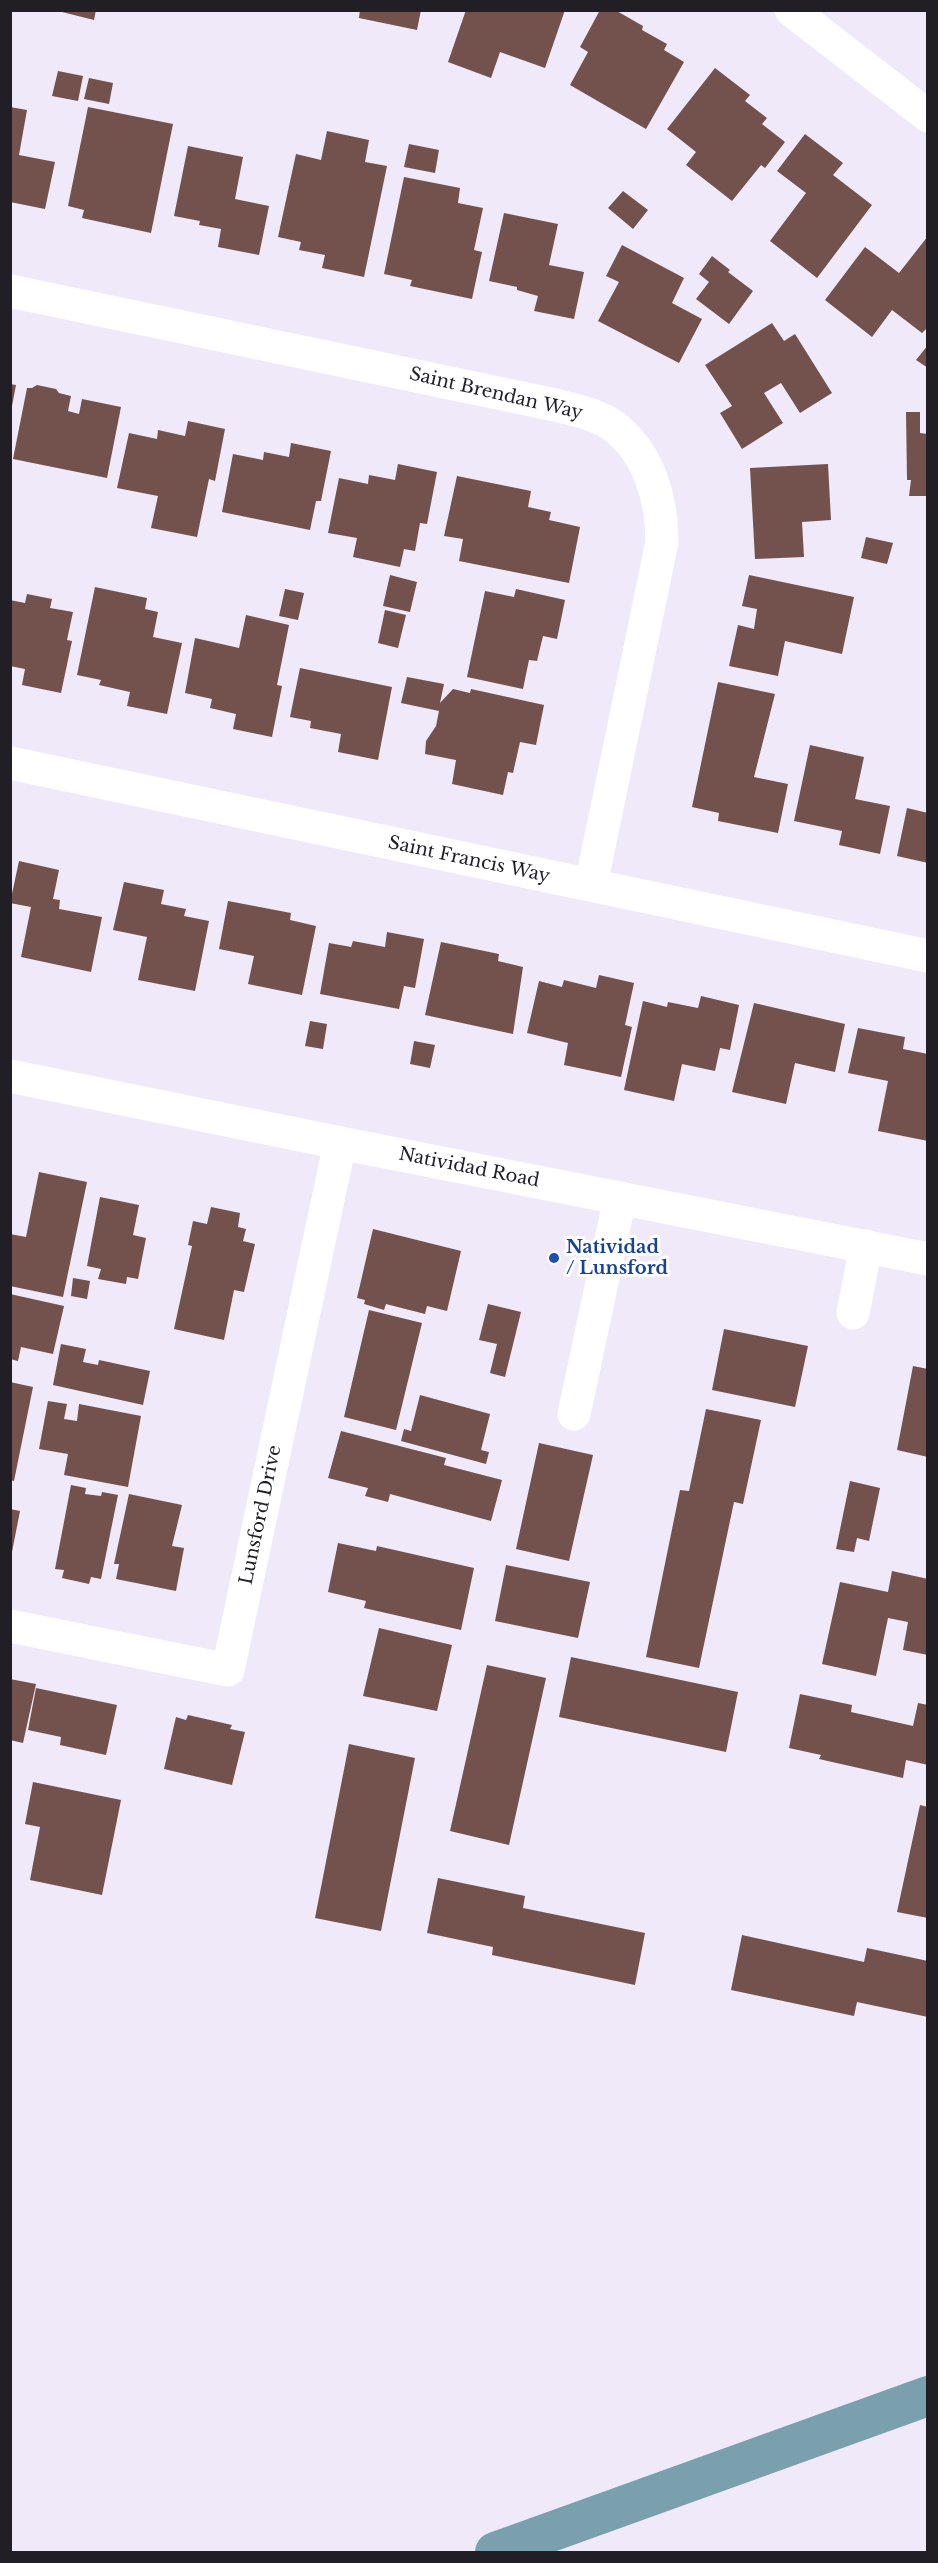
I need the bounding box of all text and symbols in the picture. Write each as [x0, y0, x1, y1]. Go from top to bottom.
street label: Saint Brendan Way [407, 364, 585, 424]
street label: Saint Francis Way [386, 832, 552, 888]
street label: Natividad Road [397, 1144, 541, 1192]
place label: Natividad / Lunsford [566, 1237, 668, 1280]
marker: Natividad / Lunsford [547, 1251, 561, 1265]
street label: Lunsford Drive [236, 1443, 286, 1587]

